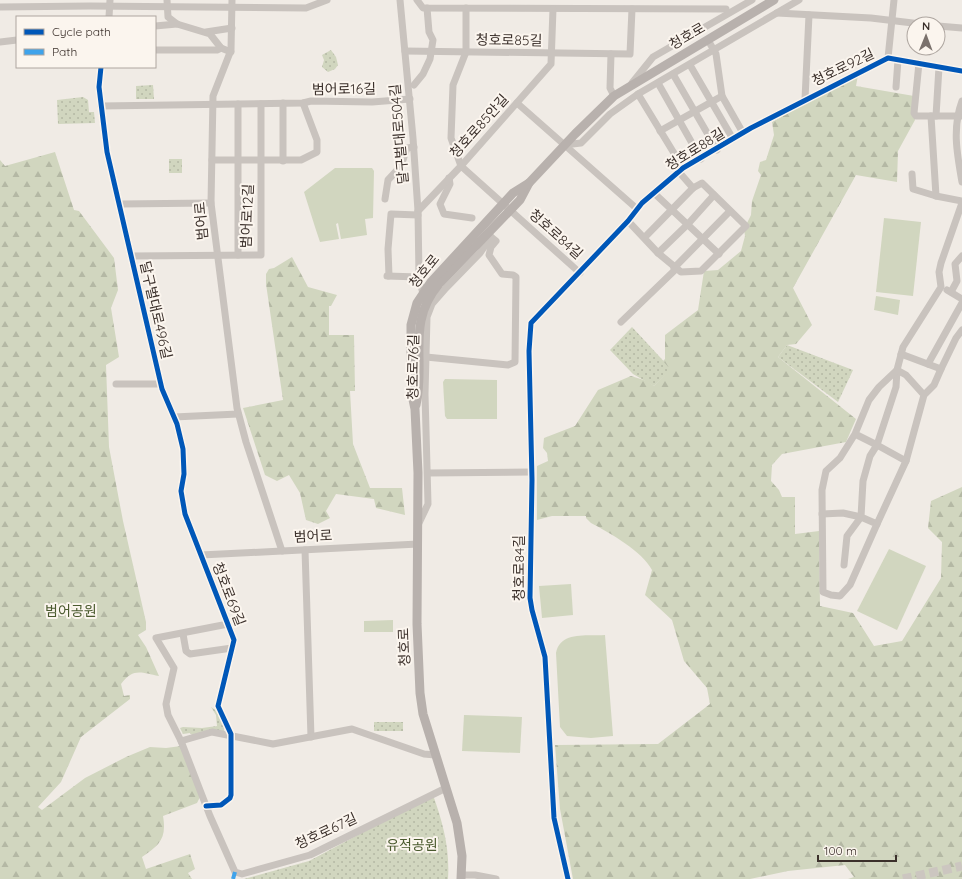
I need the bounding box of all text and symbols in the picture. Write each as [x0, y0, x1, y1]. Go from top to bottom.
legend [16, 16, 156, 68]
north arrow [906, 16, 946, 56]
street label: 청호로 [666, 18, 708, 53]
text: N [922, 19, 930, 33]
text: Cycle path [52, 24, 111, 39]
street label: 청호로85길 [475, 30, 543, 50]
text: Path [52, 44, 77, 59]
street label: 청호로92길 [809, 44, 877, 90]
street label: 범어로16길 [312, 79, 376, 99]
street label: 달구벌대로504길 [386, 83, 412, 185]
street label: 청호로85안길 [446, 90, 512, 162]
street label: 청호로88길 [662, 124, 728, 174]
street label: 범어로12길 [237, 183, 257, 249]
street label: 범어로 [190, 201, 212, 241]
street label: 청호로84길 [525, 205, 587, 263]
street label: 청호로 [405, 250, 443, 292]
street label: 달구벌대로496길 [136, 259, 176, 361]
street label: 청호로76길 [403, 334, 423, 400]
street label: 범어로 [293, 526, 333, 546]
street label: 청호로84길 [510, 535, 528, 601]
street label: 청호로69길 [209, 560, 249, 628]
park label: 범어공원 [45, 602, 97, 620]
street label: 청호로 [394, 627, 414, 667]
street label: 청호로67길 [292, 809, 360, 853]
park label: 유적공원 [386, 836, 438, 854]
scale bar [818, 837, 896, 863]
text: 100 m [824, 843, 857, 858]

